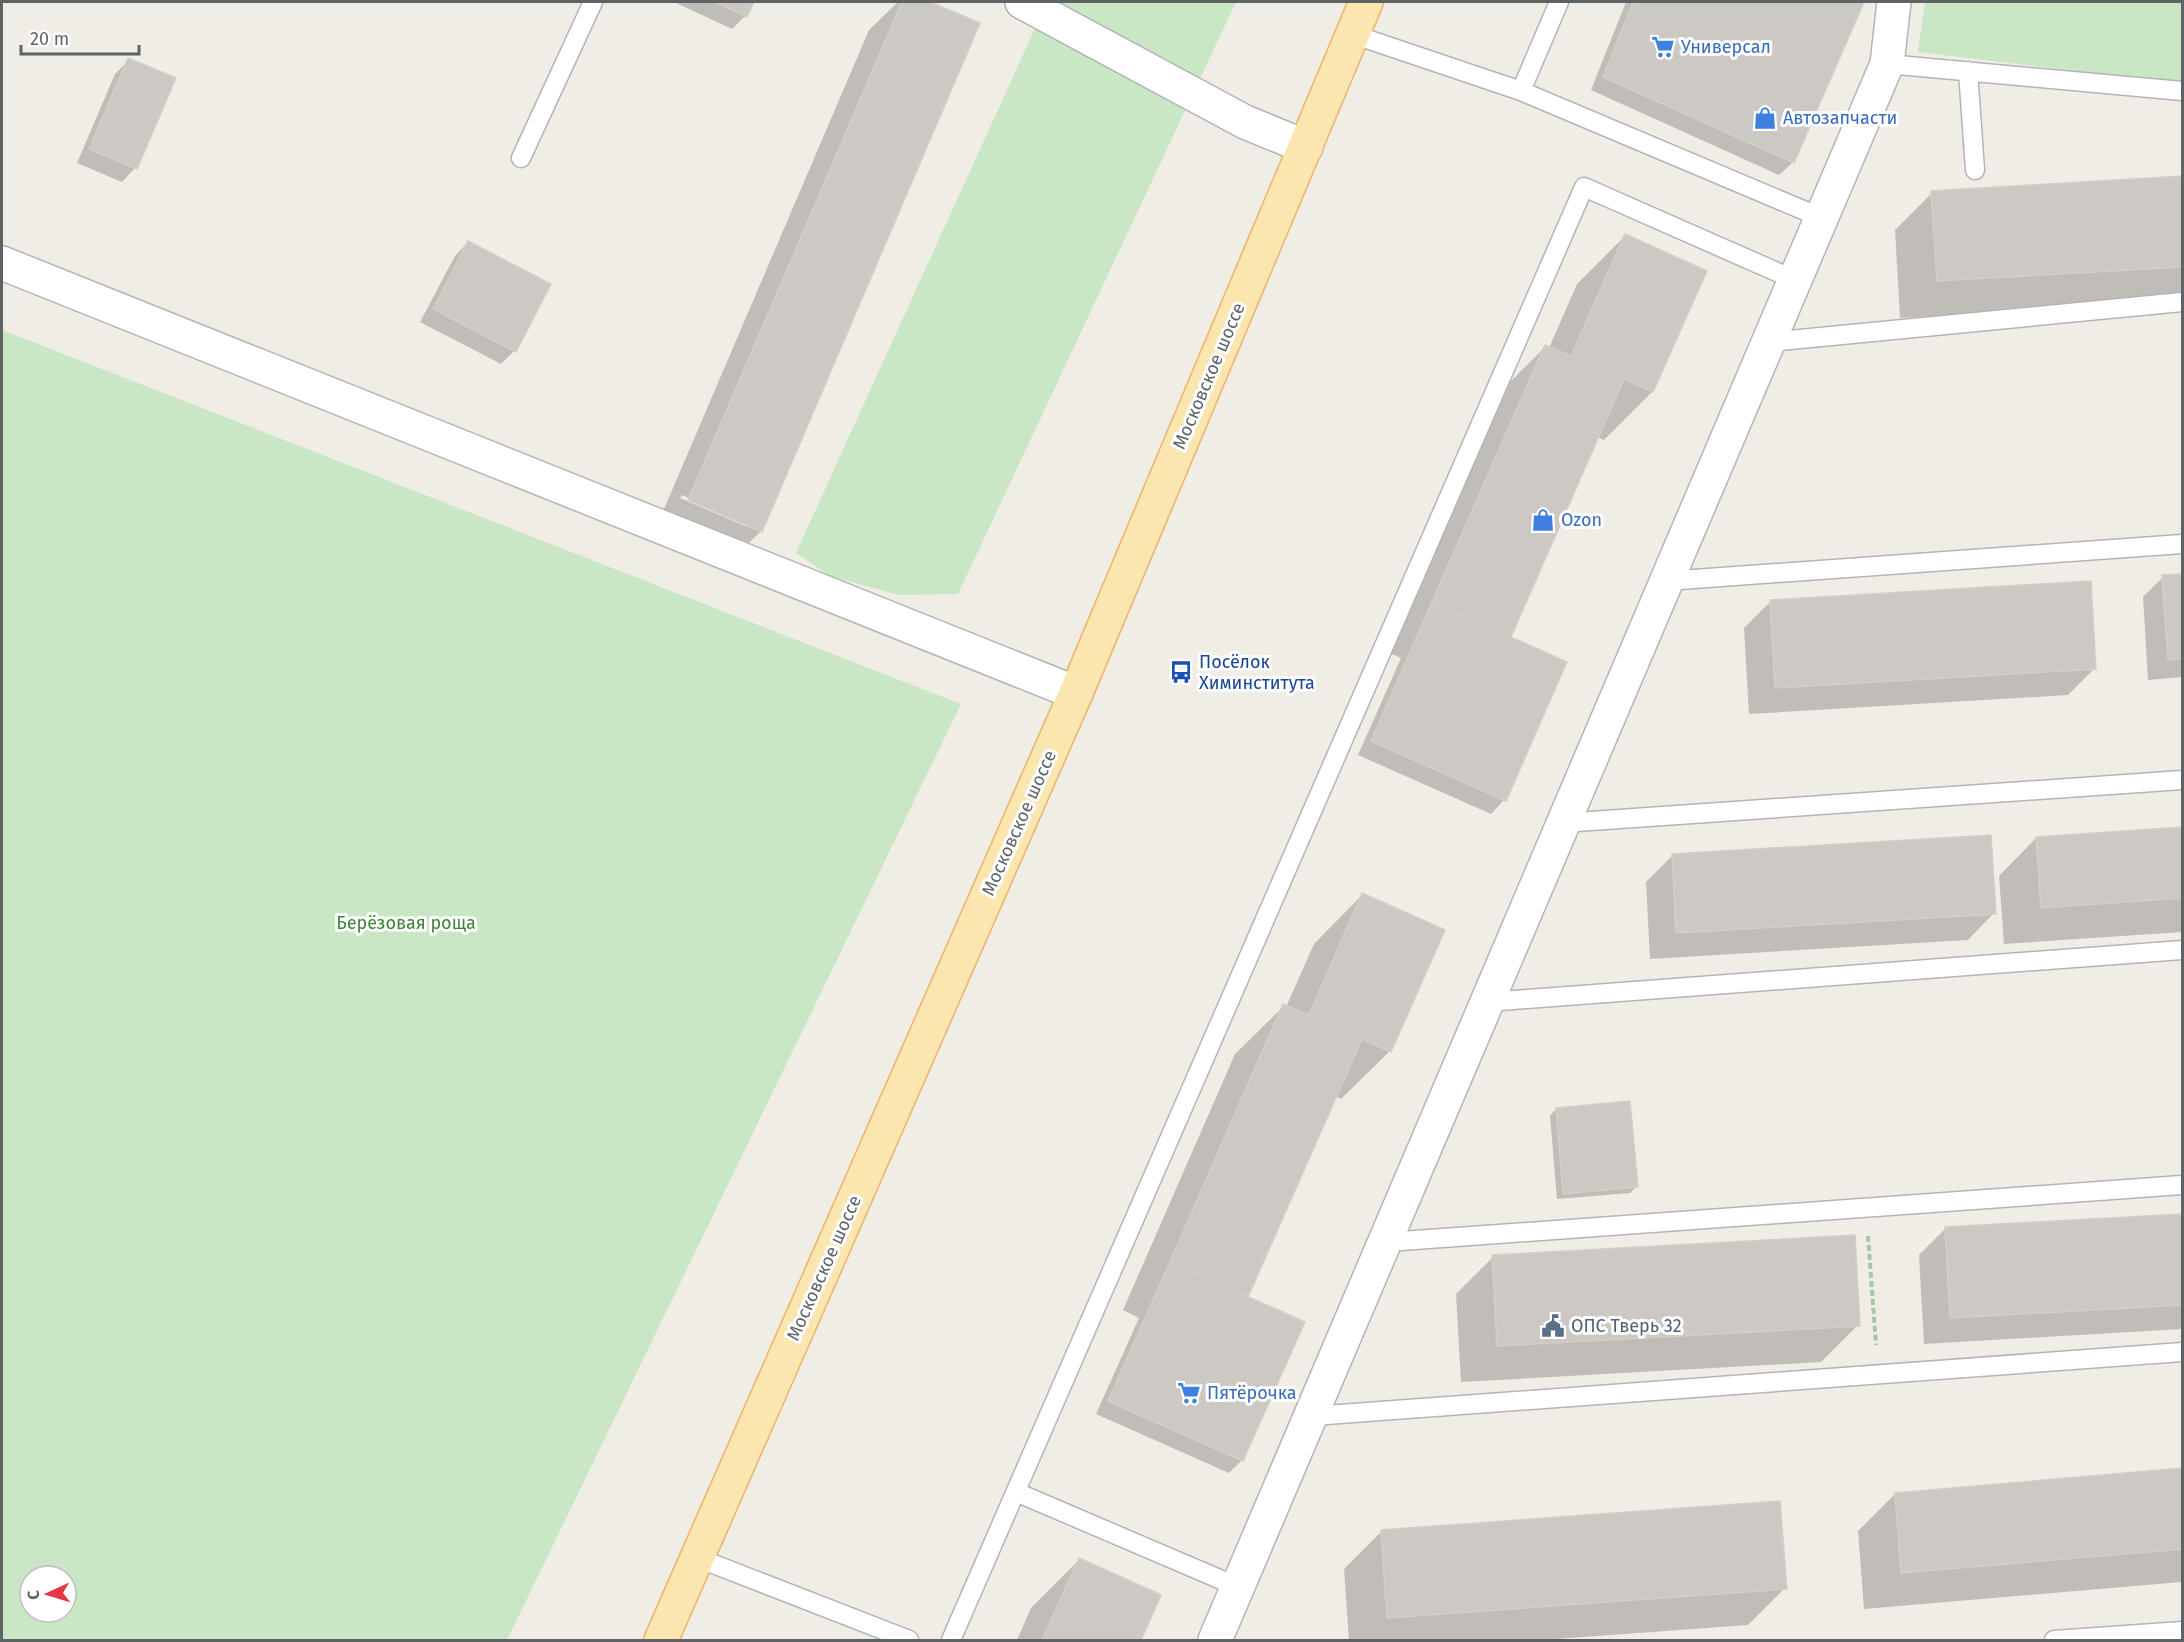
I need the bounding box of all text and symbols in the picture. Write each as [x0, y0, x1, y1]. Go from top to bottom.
scale bar [21, 18, 140, 56]
text: 20 m [30, 28, 69, 50]
supermarket icon: Универсал [1650, 34, 1676, 60]
place label: Универсал [1681, 36, 1771, 58]
shop icon: Автозапчасти [1752, 105, 1778, 131]
place label: Автозапчасти [1783, 107, 1897, 129]
street label: Московское шоссе [1168, 299, 1250, 453]
shop icon: Ozon [1530, 507, 1556, 533]
place label: Ozon [1561, 509, 1602, 531]
place label: Посёлок Химинститута [1199, 651, 1315, 694]
bus stop icon: Посёлок Химинститута [1168, 659, 1194, 685]
street label: Московское шоссе [977, 747, 1061, 899]
park label: Берёзовая роща [336, 912, 476, 934]
street label: Московское шоссе [782, 1192, 866, 1344]
public building icon: ОПС Тверь 32 [1540, 1313, 1566, 1339]
place label: ОПС Тверь 32 [1571, 1315, 1682, 1337]
supermarket icon: Пятёрочка [1176, 1380, 1202, 1406]
place label: Пятёрочка [1207, 1382, 1297, 1404]
north arrow [18, 1564, 78, 1624]
text: С [24, 1589, 43, 1600]

